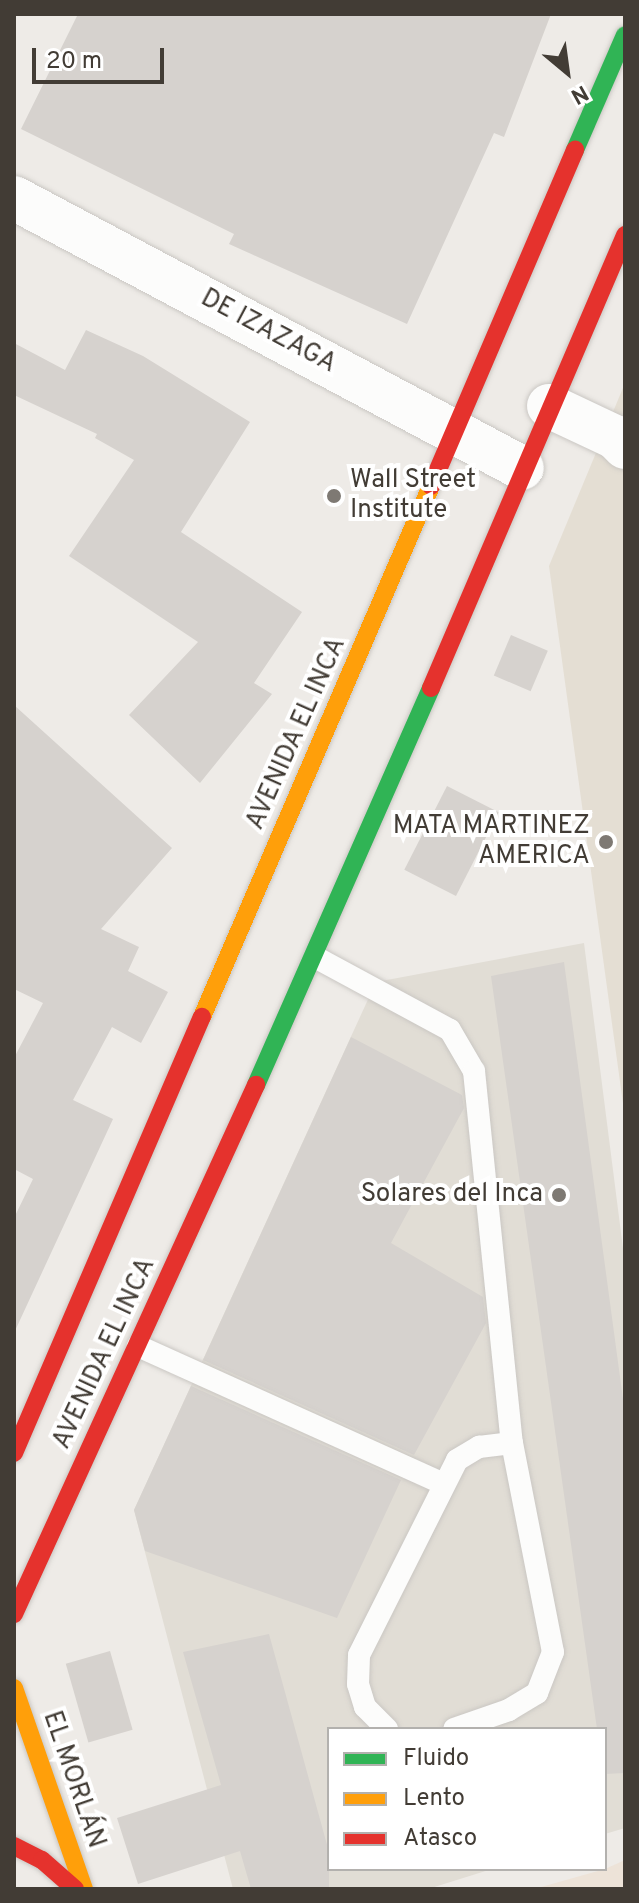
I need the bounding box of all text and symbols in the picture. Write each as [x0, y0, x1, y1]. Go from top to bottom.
scale bar [36, 32, 168, 82]
north arrow [527, 32, 607, 112]
text: 20 m [46, 47, 102, 77]
text: N [565, 78, 592, 109]
street label: DE IZAZAGA [195, 283, 341, 381]
place label: Wall Street Institute [350, 465, 476, 526]
marker: Wall Street Institute [325, 487, 343, 505]
street label: AVENIDA EL INCA [240, 632, 354, 836]
place label: MATA MARTINEZ AMERICA [392, 811, 590, 872]
marker: MATA MARTINEZ AMERICA [597, 833, 615, 851]
place label: Solares del Inca [361, 1179, 543, 1211]
marker: Solares del Inca [550, 1186, 568, 1204]
street label: AVENIDA EL INCA [47, 1253, 163, 1455]
street label: EL MORLÁN [35, 1707, 111, 1853]
legend [327, 1727, 607, 1871]
text: Fluido [403, 1744, 469, 1774]
text: Lento [403, 1784, 465, 1814]
text: Atasco [403, 1824, 477, 1854]

